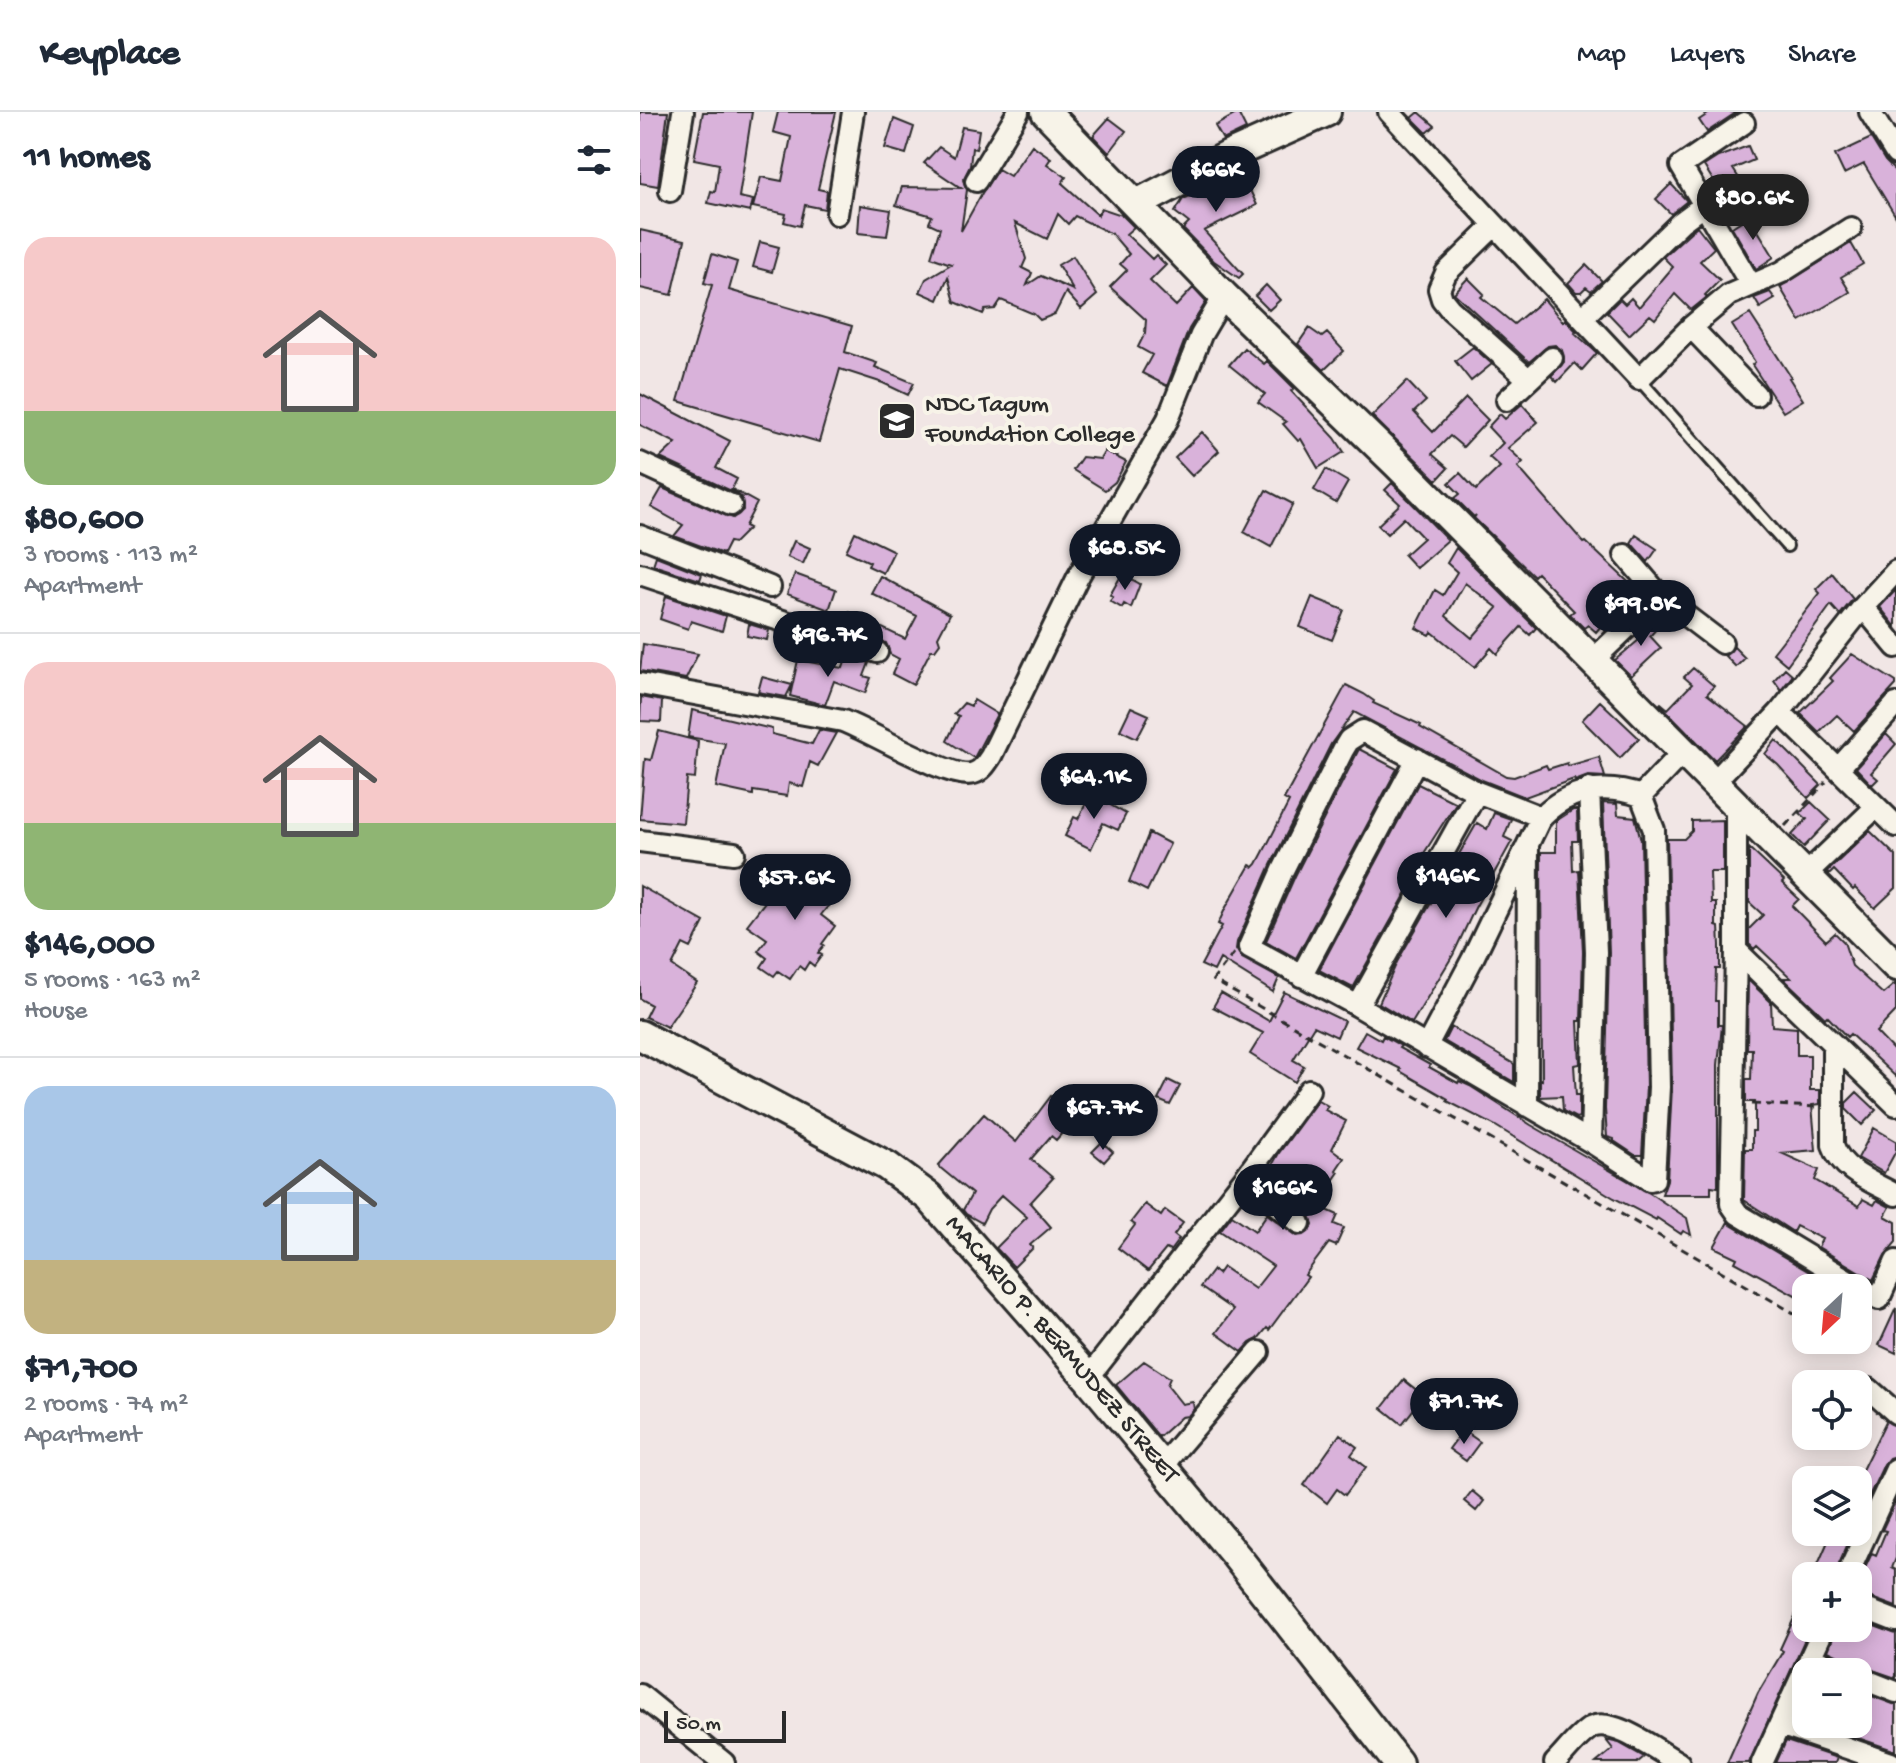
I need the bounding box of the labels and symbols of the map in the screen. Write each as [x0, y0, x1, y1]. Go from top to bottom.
pin: $66K [1169, 146, 1263, 214]
pin: $80.6K [1688, 174, 1818, 242]
place label: NDC Tagum Foundation College [924, 391, 1136, 452]
school or university icon: NDC Tagum Foundation College [876, 400, 918, 442]
pin: $68.5K [1060, 524, 1190, 592]
pin: $99.8K [1576, 580, 1706, 648]
pin: $96.7K [763, 611, 893, 679]
pin: $64.1K [1029, 753, 1159, 821]
pin: $146K [1390, 852, 1502, 920]
pin: $57.6K [730, 854, 860, 922]
pin: $67.7K [1038, 1084, 1168, 1152]
pin: $166K [1227, 1164, 1339, 1232]
street label: MACARIO P. BERMUDEZ STREET [937, 1210, 1186, 1491]
north arrow [1792, 1274, 1872, 1354]
pin: $71.7K [1399, 1378, 1529, 1446]
scale bar [664, 1707, 786, 1743]

